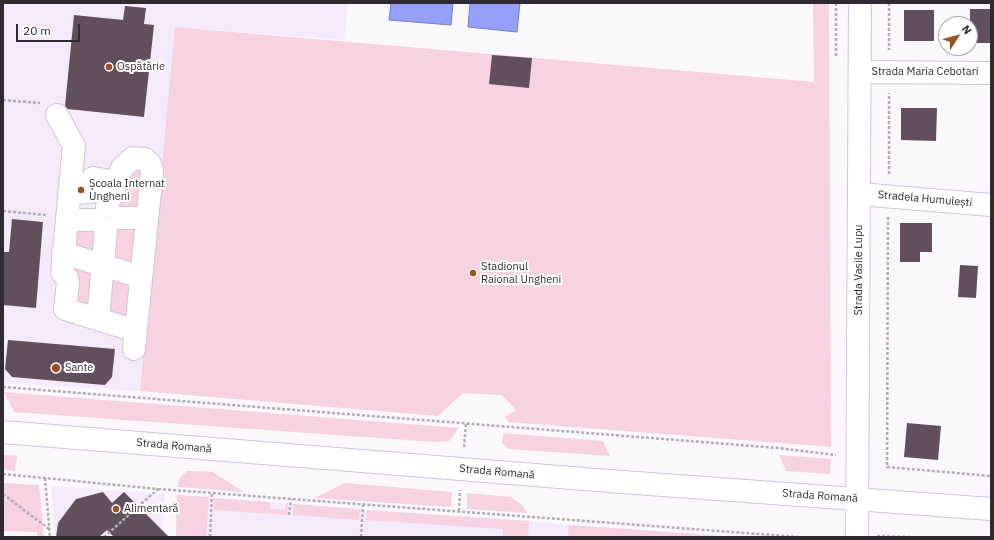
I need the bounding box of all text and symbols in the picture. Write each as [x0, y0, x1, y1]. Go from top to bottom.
scale bar [18, 16, 82, 42]
north arrow [938, 16, 978, 56]
text: N [959, 22, 975, 37]
text: 20 m [23, 23, 51, 38]
place label: Ospătărie [117, 60, 165, 74]
marker: Ospătărie [104, 62, 114, 72]
street label: Strada Maria Cebotari [872, 65, 978, 79]
place label: Școala Internat Ungheni [89, 177, 165, 203]
marker: Școala Internat Ungheni [76, 185, 86, 195]
street label: Stradela Humulești [877, 188, 973, 210]
street label: Strada Vasile Lupu [852, 224, 866, 316]
place label: Stadionul Raional Ungheni [481, 260, 561, 286]
marker: Stadionul Raional Ungheni [468, 268, 478, 278]
place label: Sante [65, 361, 93, 375]
marker: Sante [50, 362, 62, 374]
street label: Strada Romană [136, 436, 212, 456]
street label: Strada Romană [459, 462, 535, 482]
street label: Strada Romană [782, 487, 858, 505]
place label: Alimentară [124, 502, 178, 516]
marker: Alimentară [111, 504, 121, 514]

